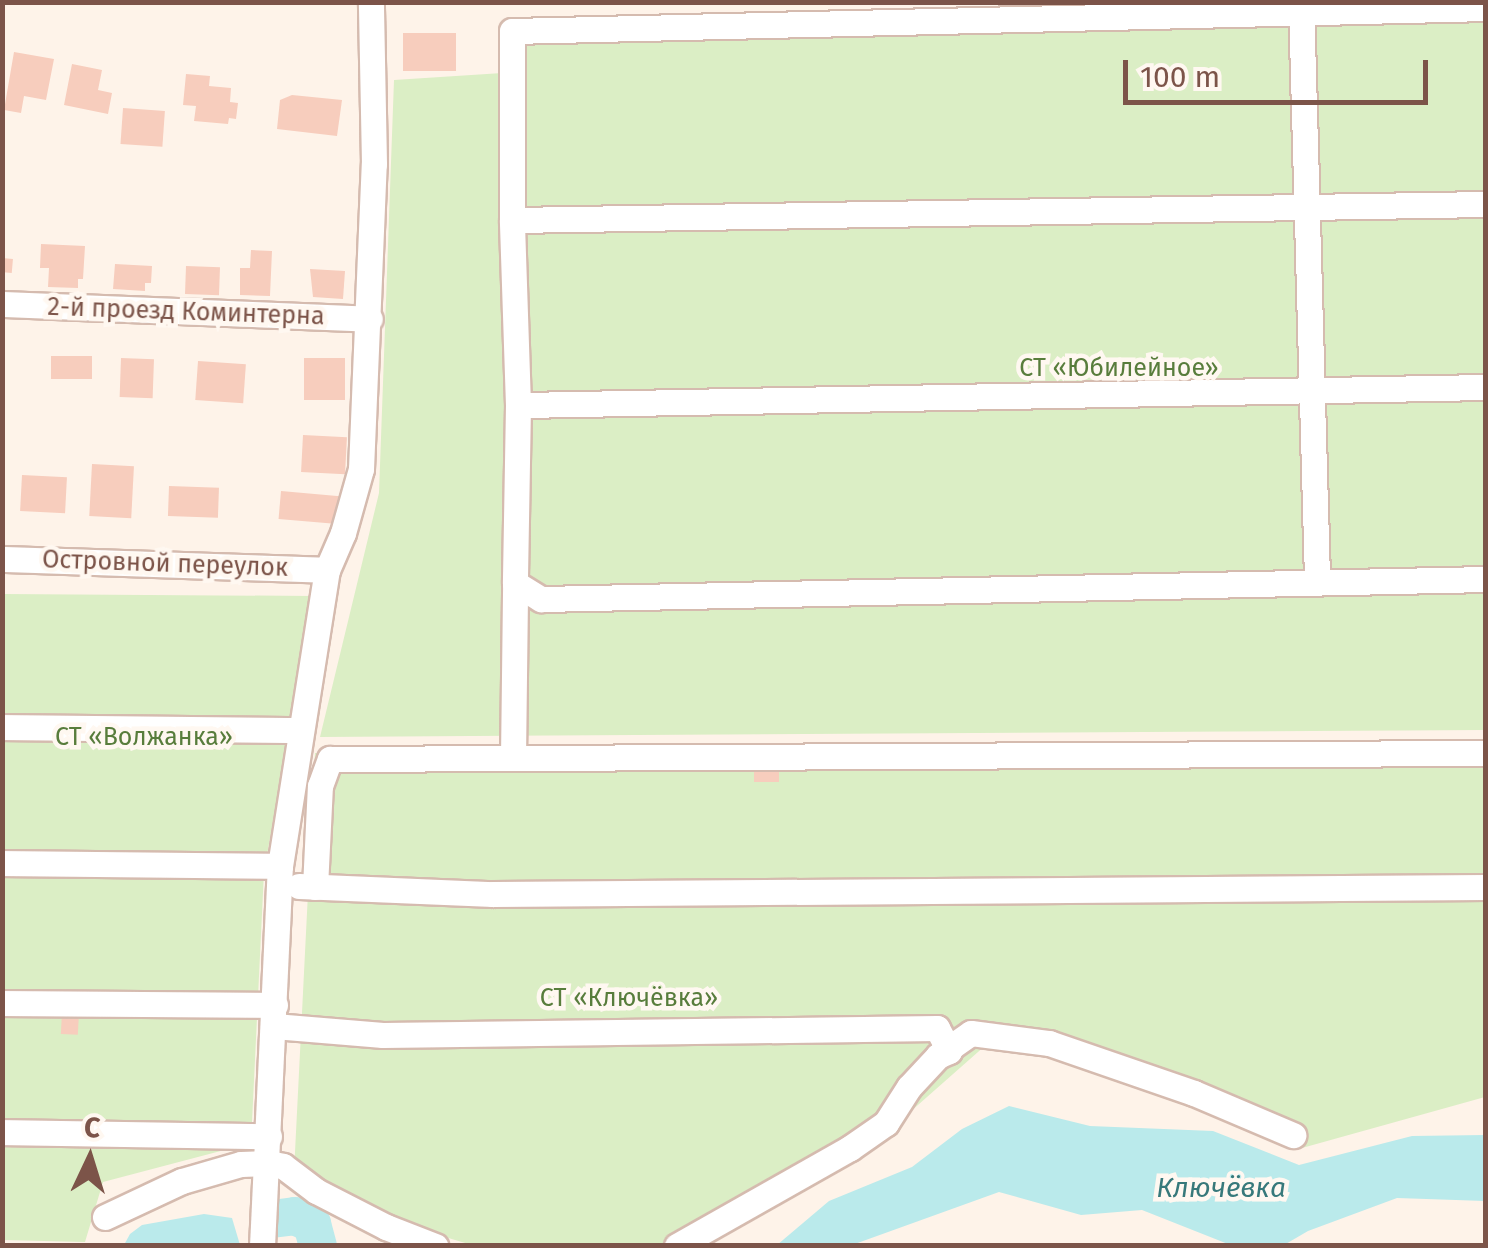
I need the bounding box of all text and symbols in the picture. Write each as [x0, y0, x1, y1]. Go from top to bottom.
scale bar [1128, 40, 1433, 102]
text: 100 m [1140, 59, 1220, 95]
street label: 2-й проезд Коминтерна [47, 292, 325, 332]
park label: СТ «Юбилейное» [1019, 353, 1219, 383]
street label: Островной переулок [42, 545, 288, 583]
park label: СТ «Волжанка» [55, 722, 233, 752]
park label: СТ «Ключёвка» [540, 983, 718, 1013]
north arrow [40, 1108, 140, 1208]
text: С [83, 1111, 101, 1145]
water label: Ключёвка [1156, 1171, 1286, 1205]

